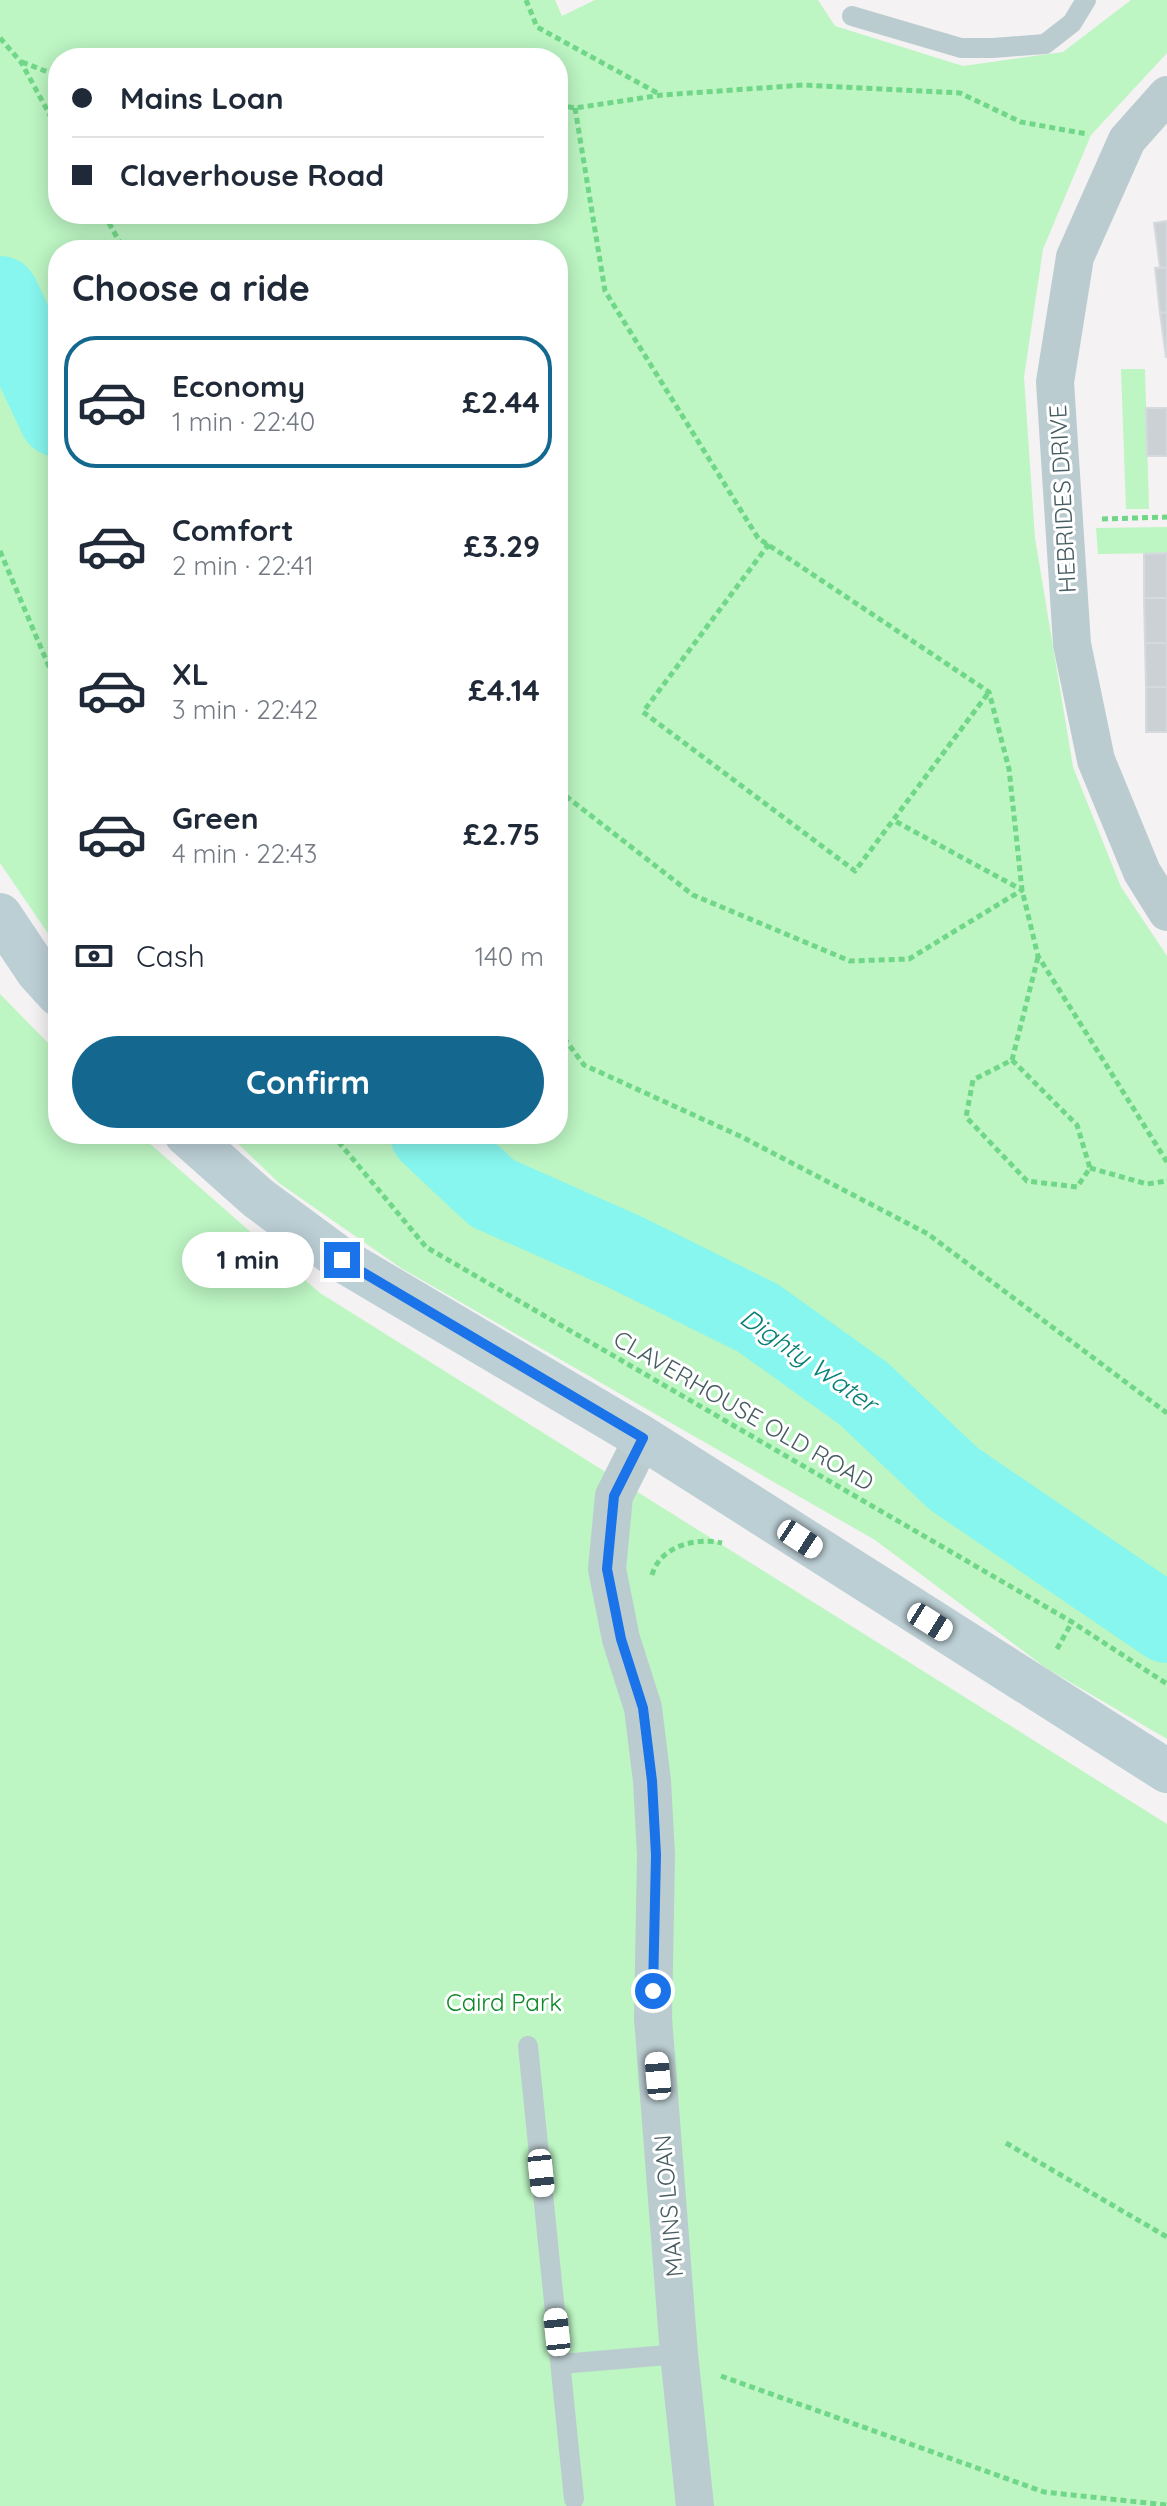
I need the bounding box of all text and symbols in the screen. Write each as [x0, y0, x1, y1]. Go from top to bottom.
text: Mains Loan [120, 79, 284, 117]
text: Claverhouse Road [120, 156, 384, 194]
text: Choose a ride [72, 265, 310, 310]
icon: car [76, 366, 148, 438]
text: Economy [172, 367, 305, 405]
text: £2.44 [462, 383, 540, 421]
street label: HEBRIDES DRIVE [1042, 404, 1082, 594]
text: 1 min · 22:40 [172, 405, 315, 438]
icon: car [76, 510, 148, 582]
text: Comfort [172, 511, 293, 549]
text: £3.29 [464, 527, 540, 565]
text: 2 min · 22:41 [172, 549, 314, 582]
icon: car [76, 654, 148, 726]
text: XL [172, 655, 209, 693]
text: £4.14 [468, 671, 540, 709]
text: 3 min · 22:42 [172, 693, 318, 726]
icon: car [76, 798, 148, 870]
text: Green [172, 799, 259, 837]
text: £2.75 [463, 815, 540, 853]
text: 4 min · 22:43 [172, 837, 317, 870]
icon: cash [72, 934, 116, 978]
text: Cash [136, 937, 205, 975]
text: 140 m [475, 940, 544, 973]
button: Confirm [72, 1036, 544, 1128]
callout: 1 min [182, 1232, 314, 1288]
route end [324, 1242, 360, 1278]
text: 1 min [217, 1243, 280, 1276]
water label: Dighty Water [734, 1301, 886, 1421]
street label: CLAVERHOUSE OLD ROAD [609, 1323, 879, 1497]
car [773, 1516, 827, 1562]
car [903, 1599, 957, 1645]
route start [635, 1973, 671, 2009]
park label: Caird Park [446, 1987, 562, 2017]
car [644, 2051, 672, 2101]
street label: MAINS LOAN [647, 2134, 689, 2278]
car [527, 2148, 555, 2198]
car [543, 2307, 571, 2357]

